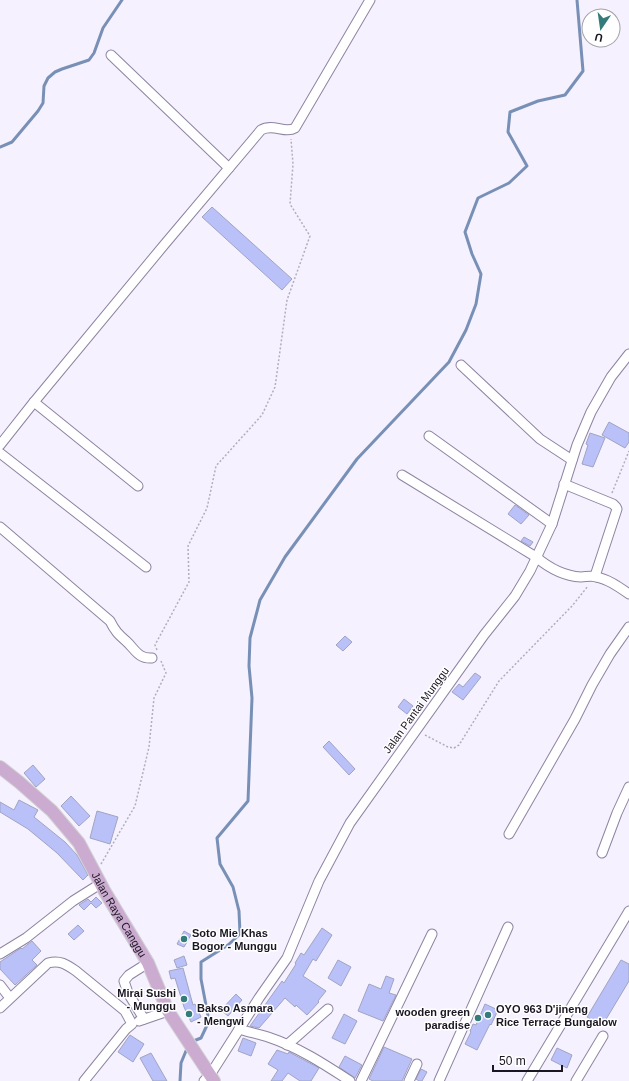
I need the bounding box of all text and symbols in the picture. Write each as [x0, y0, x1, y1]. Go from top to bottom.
north arrow [581, 8, 621, 48]
text: U [593, 31, 604, 44]
street label: Jalan Pantai Munggu [381, 665, 451, 755]
street label: Jalan Raya Canggu [89, 870, 149, 959]
place label: Soto Mie Khas Bogor - Munggu [192, 927, 277, 952]
marker: Soto Mie Khas Bogor - Munggu [179, 934, 189, 944]
place label: Mirai Sushi - Munggu [117, 987, 176, 1012]
marker: Mirai Sushi - Munggu [179, 994, 189, 1004]
place label: Bakso Asmara - Mengwi [197, 1002, 274, 1027]
place label: OYO 963 D'jineng Rice Terrace Bungalow [496, 1003, 617, 1028]
place label: wooden green paradise [394, 1006, 470, 1031]
marker: Bakso Asmara - Mengwi [184, 1009, 194, 1019]
marker: OYO 963 D'jineng Rice Terrace Bungalow [483, 1010, 493, 1020]
marker: wooden green paradise [473, 1013, 483, 1023]
scale bar [493, 1047, 562, 1073]
text: 50 m [499, 1054, 526, 1068]

